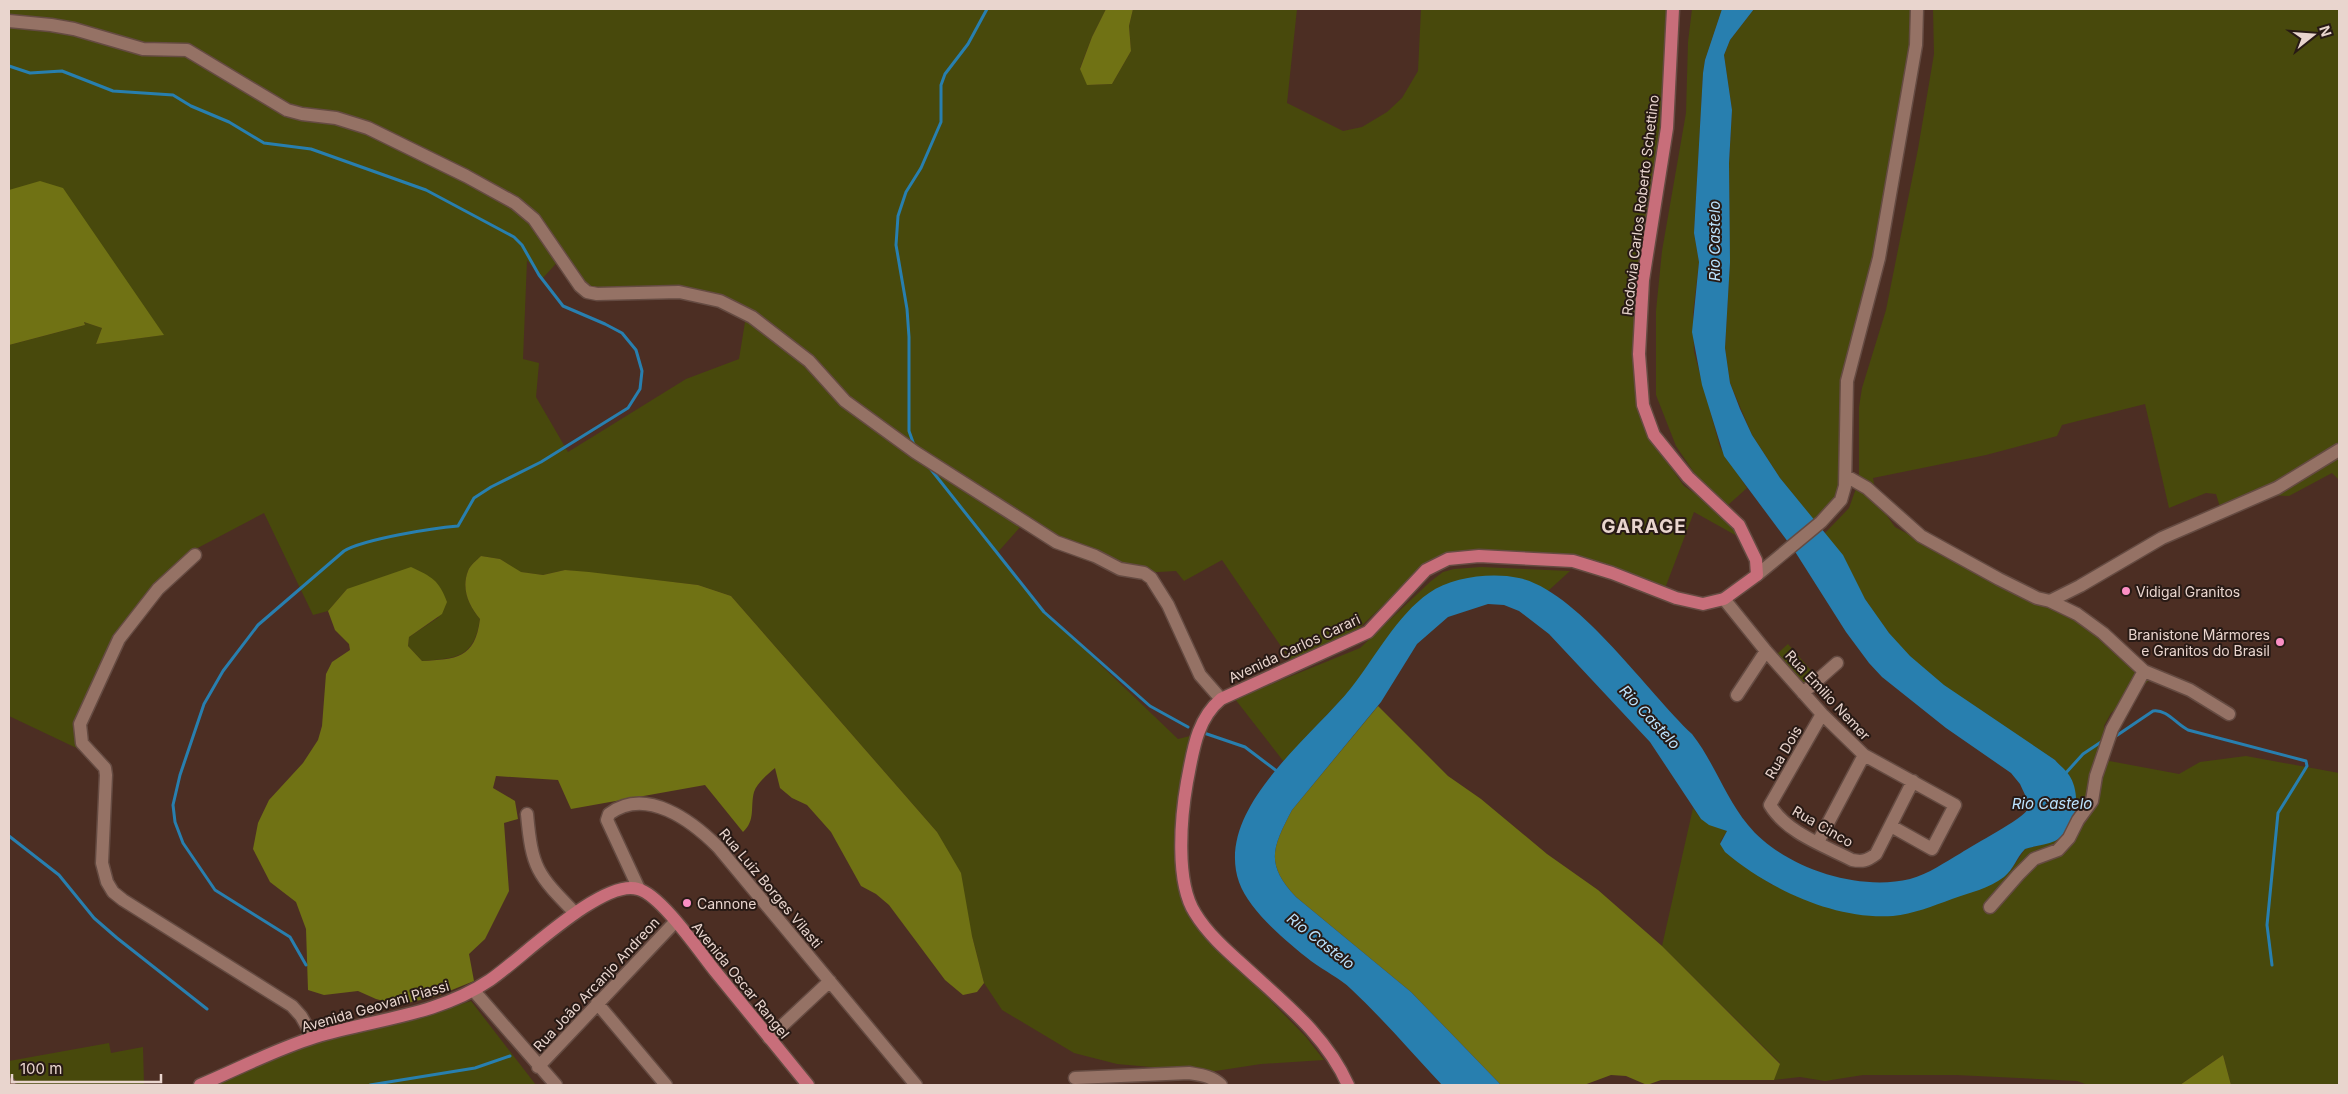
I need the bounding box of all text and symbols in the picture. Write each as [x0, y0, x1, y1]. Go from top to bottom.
north arrow [2288, 10, 2338, 60]
text: N [2316, 23, 2336, 39]
street label: Rodovia Carlos Roberto Schettino [1618, 94, 1662, 316]
water label: Rio Castelo [1705, 201, 1724, 281]
district label: GARAGE [1601, 515, 1687, 538]
place label: Vidigal Granitos [2136, 583, 2240, 600]
marker: Vidigal Granitos [2120, 585, 2132, 597]
street label: Avenida Carlos Carari [1225, 610, 1363, 686]
place label: Branistone Mármores e Granitos do Brasil [2128, 626, 2270, 659]
marker: Branistone Mármores e Granitos do Brasil [2274, 636, 2286, 648]
street label: Rua Emilio Nemer [1782, 647, 1874, 743]
water label: Rio Castelo [1616, 681, 1684, 753]
street label: Rua Dois [1761, 722, 1805, 782]
water label: Rio Castelo [2012, 794, 2092, 813]
street label: Rua Cinco [1790, 802, 1856, 850]
street label: Rua Luiz Borges Vilasti [716, 825, 826, 951]
place label: Cannone [697, 895, 756, 912]
marker: Cannone [681, 897, 693, 909]
water label: Rio Castelo [1283, 909, 1359, 973]
street label: Rua João Arcanjo Andreon [529, 914, 663, 1054]
street label: Avenida Oscar Rangel [689, 918, 793, 1042]
street label: Avenida Geovani Piassi [299, 977, 451, 1035]
scale bar [12, 1052, 161, 1084]
text: 100 m [20, 1059, 62, 1078]

